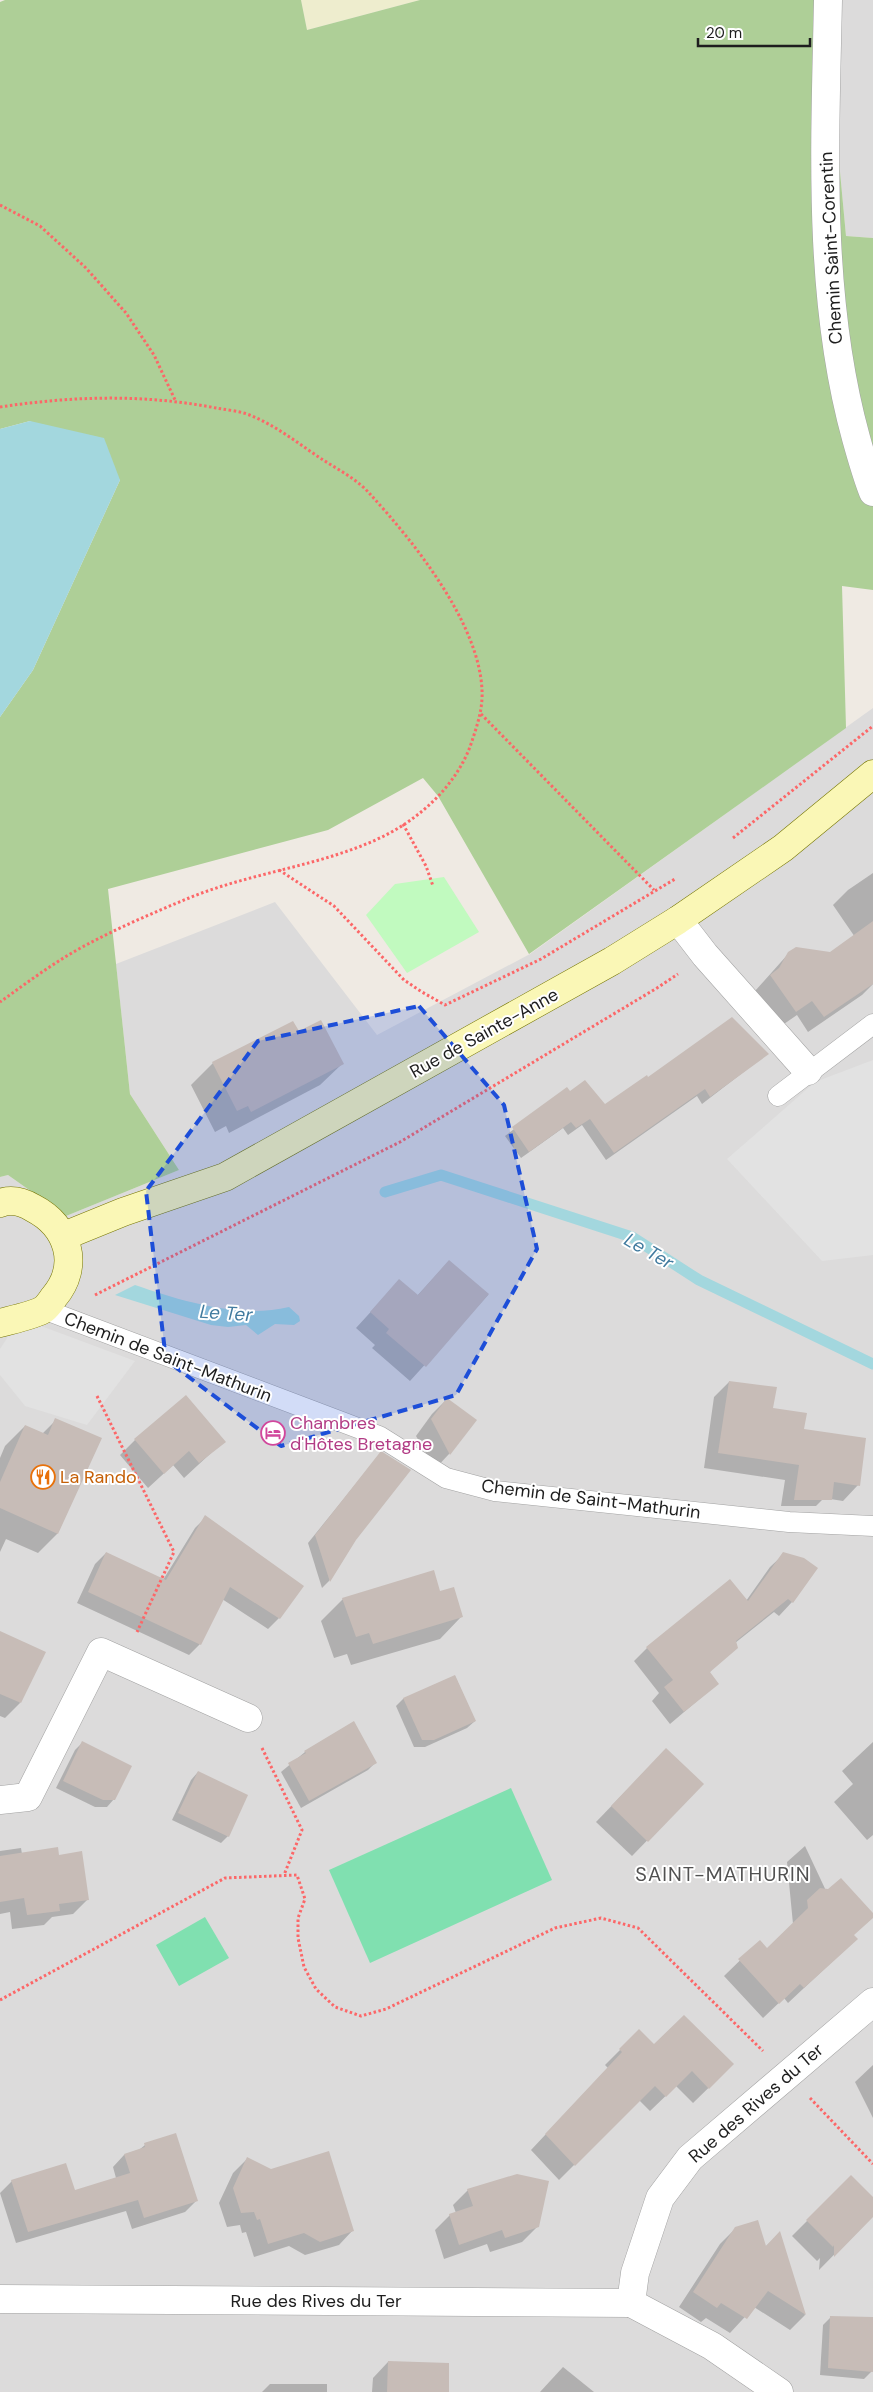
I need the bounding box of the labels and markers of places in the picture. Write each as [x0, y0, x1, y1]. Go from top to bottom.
place label: Chambres d'Hôtes Bretagne [290, 1411, 432, 1456]
hotel icon: Chambres d'Hôtes Bretagne [260, 1420, 286, 1446]
restaurant icon: La Rando [30, 1464, 56, 1490]
place label: La Rando [60, 1465, 137, 1489]

